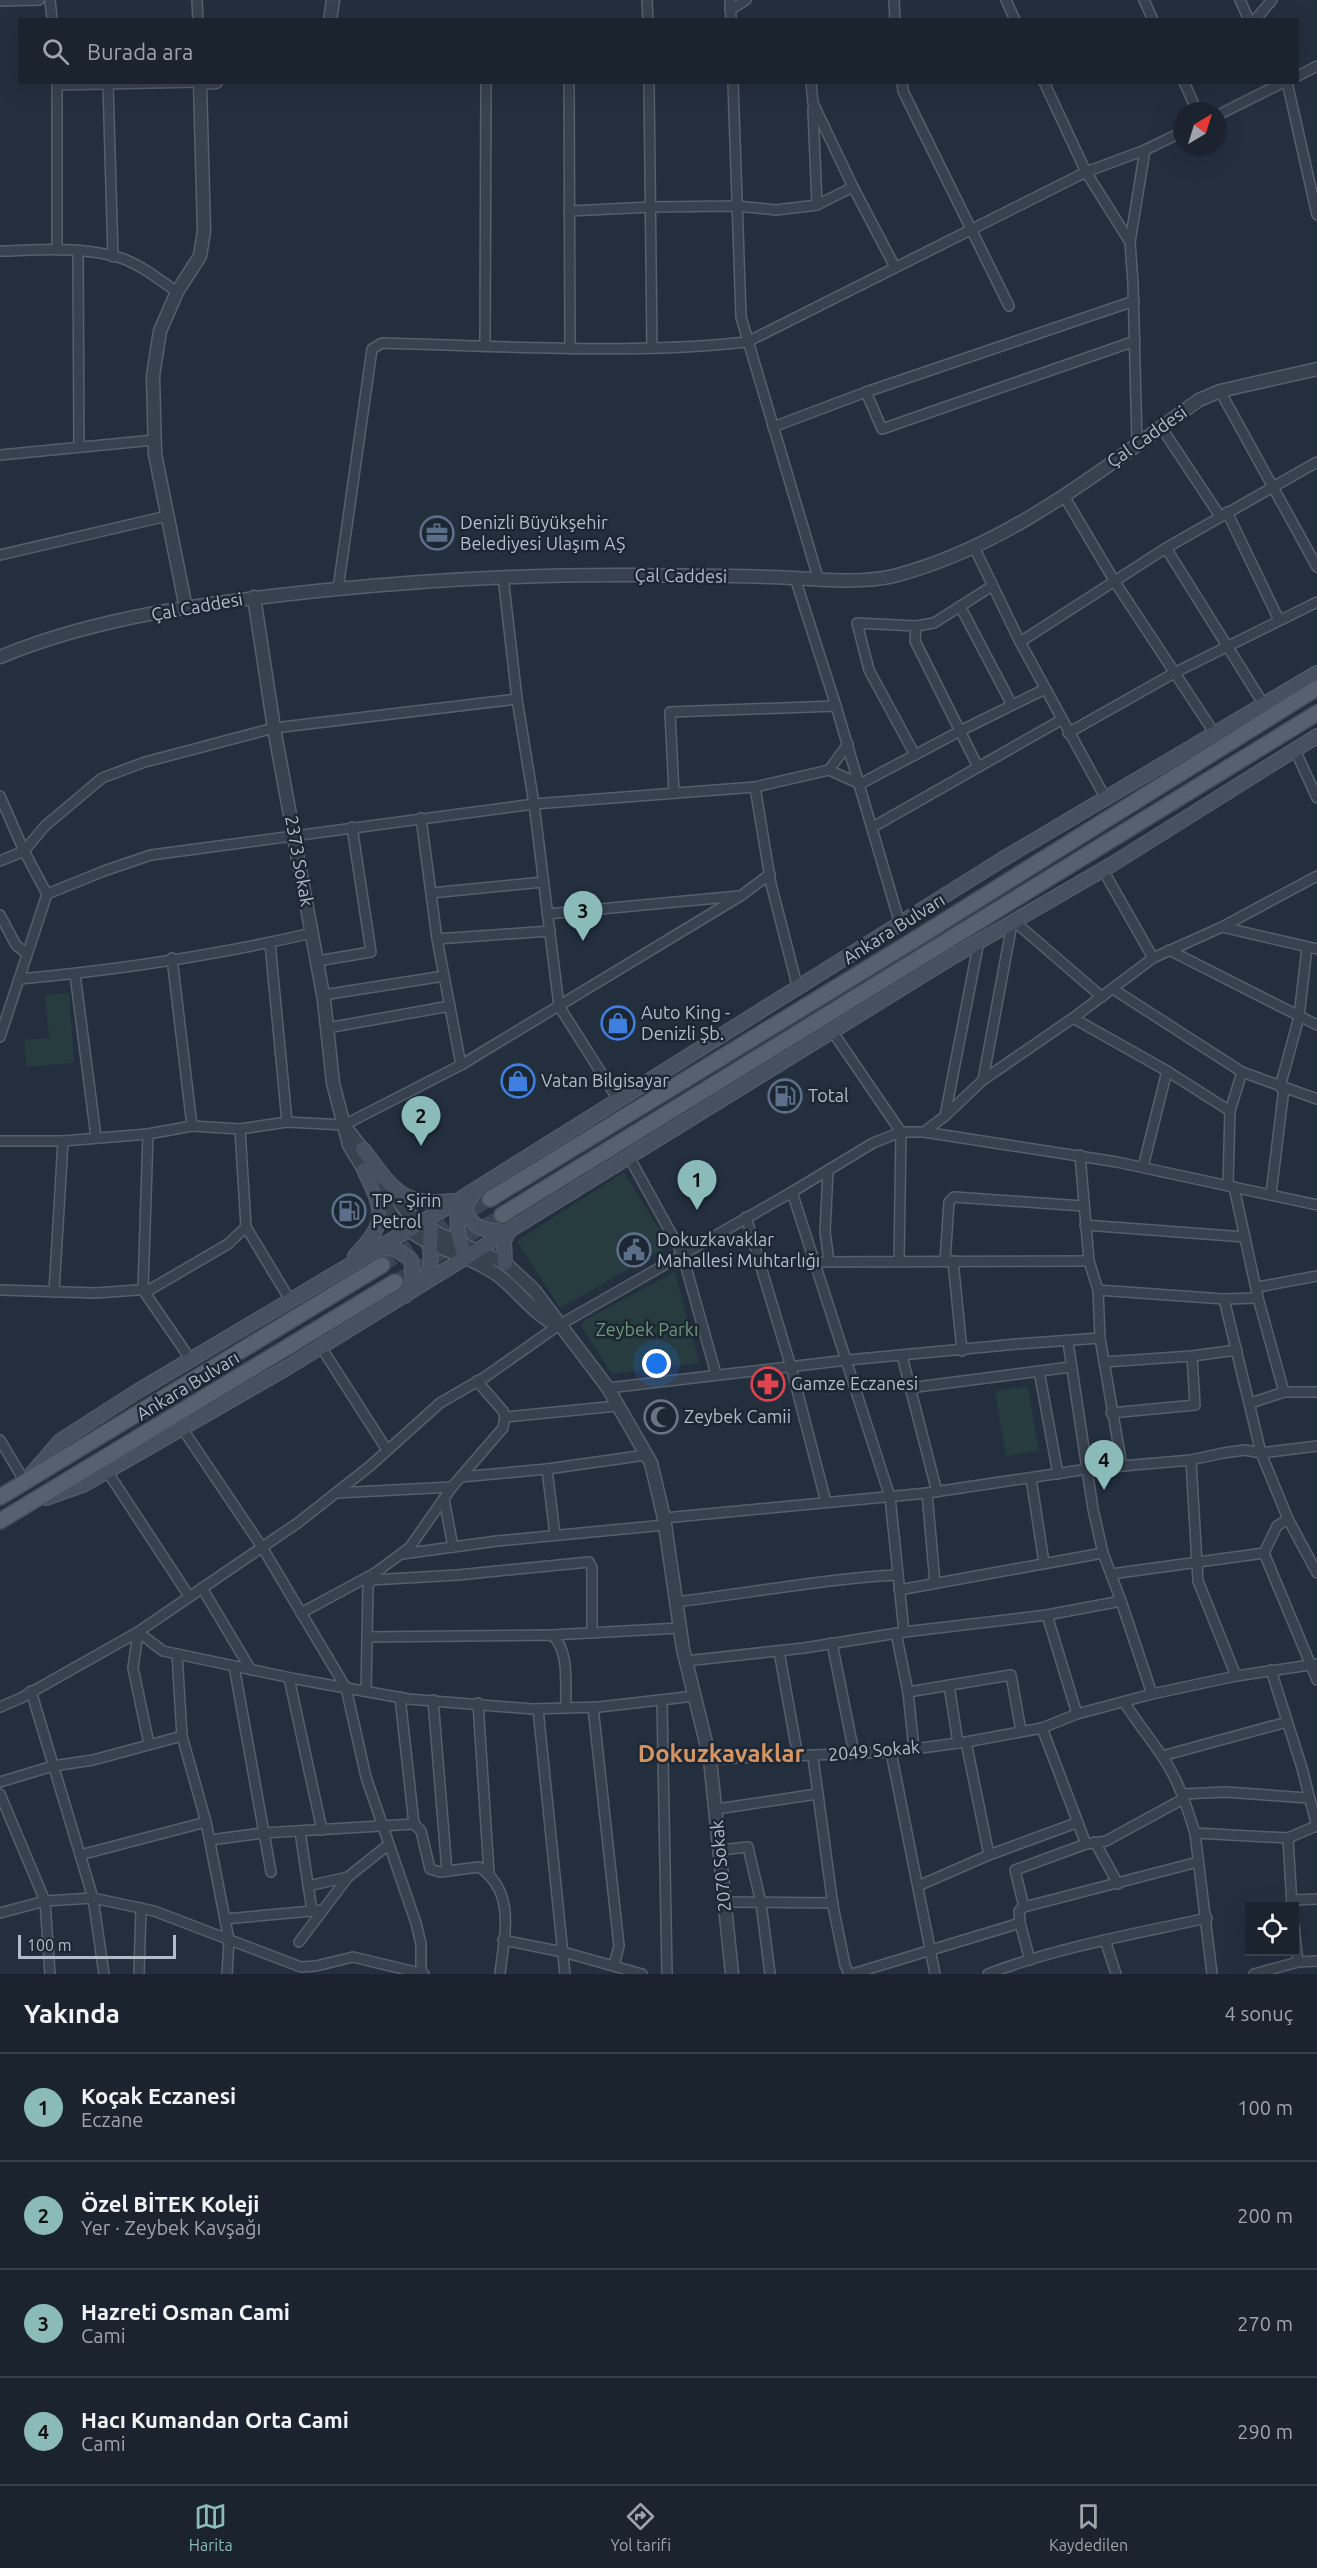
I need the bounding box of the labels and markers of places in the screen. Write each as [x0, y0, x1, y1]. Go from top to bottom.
place label: Denizli Büyükşehir Belediyesi Ulaşım AŞ [460, 512, 625, 553]
office icon: Denizli Büyükşehir Belediyesi Ulaşım AŞ [419, 515, 455, 551]
pin: 3 [564, 892, 602, 941]
place label: Auto King - Denizli Şb. [641, 1002, 730, 1043]
shop icon: Auto King - Denizli Şb. [600, 1005, 636, 1041]
shop icon: Vatan Bilgisayar [500, 1063, 536, 1099]
place label: Vatan Bilgisayar [541, 1070, 669, 1090]
fuel station icon: Total [767, 1078, 803, 1114]
place label: Total [808, 1085, 849, 1105]
pin: 2 [402, 1096, 440, 1146]
pin: 1 [678, 1160, 716, 1210]
place label: TP - Şirin Petrol [372, 1190, 442, 1231]
fuel station icon: TP - Şirin Petrol [331, 1193, 367, 1229]
place label: Dokuzkavaklar Mahallesi Muhtarlığı [657, 1229, 820, 1270]
public building icon: Dokuzkavaklar Mahallesi Muhtarlığı [616, 1232, 652, 1268]
pharmacy icon: Gamze Eczanesi [750, 1366, 786, 1402]
place label: Gamze Eczanesi [791, 1373, 918, 1393]
mosque icon: Zeybek Camii [643, 1399, 679, 1435]
place label: Zeybek Camii [684, 1406, 791, 1426]
pin: 4 [1084, 1440, 1124, 1490]

